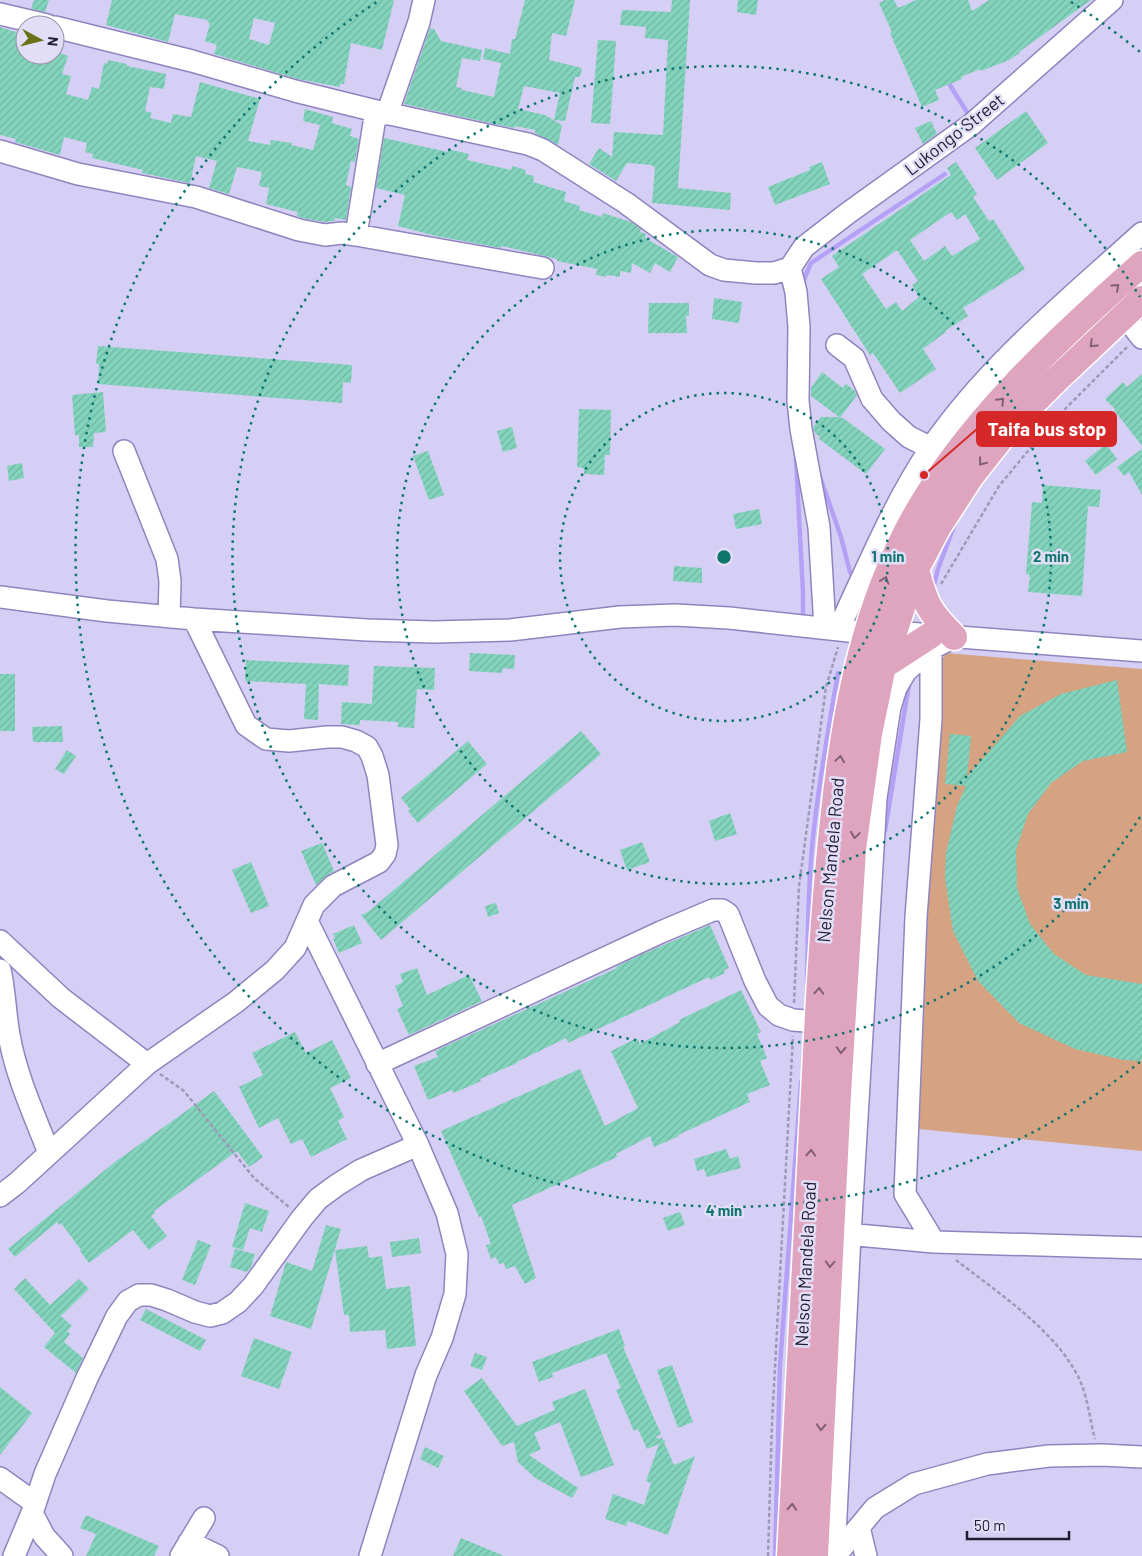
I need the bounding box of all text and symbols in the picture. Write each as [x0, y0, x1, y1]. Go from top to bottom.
north arrow [15, 15, 65, 65]
text: N [44, 36, 62, 47]
street label: Lukongo Street [900, 88, 1008, 180]
one-way arrow [1111, 283, 1120, 292]
one-way arrow [1090, 338, 1099, 347]
one-way arrow [995, 397, 1004, 406]
callout: Taifa bus stop [977, 412, 1116, 446]
text: Taifa bus stop [988, 417, 1107, 440]
one-way arrow [980, 456, 988, 465]
text: 1 min [872, 547, 904, 565]
text: 2 min [1033, 547, 1069, 565]
centre of rings [715, 548, 733, 566]
one-way arrow [879, 577, 889, 585]
one-way arrow [834, 755, 844, 763]
street label: Nelson Mandela Road [812, 777, 848, 943]
one-way arrow [850, 831, 860, 840]
text: 3 min [1053, 894, 1089, 912]
one-way arrow [814, 986, 825, 994]
one-way arrow [835, 1046, 846, 1054]
one-way arrow [805, 1149, 816, 1157]
street label: Nelson Mandela Road [790, 1181, 820, 1347]
text: 4 min [706, 1201, 742, 1219]
one-way arrow [824, 1261, 835, 1269]
one-way arrow [816, 1423, 827, 1431]
one-way arrow [787, 1503, 798, 1511]
scale bar [967, 1508, 1070, 1540]
text: 50 m [974, 1516, 1006, 1534]

